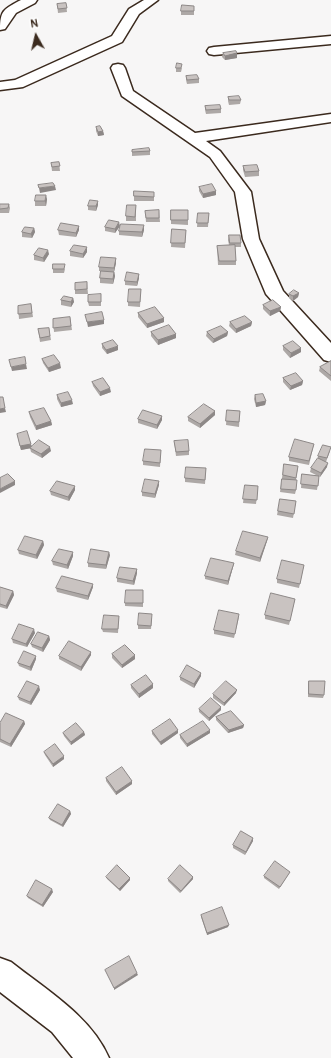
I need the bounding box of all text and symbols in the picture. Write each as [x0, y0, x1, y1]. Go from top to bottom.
north arrow [16, 16, 56, 56]
text: N [30, 17, 39, 31]

